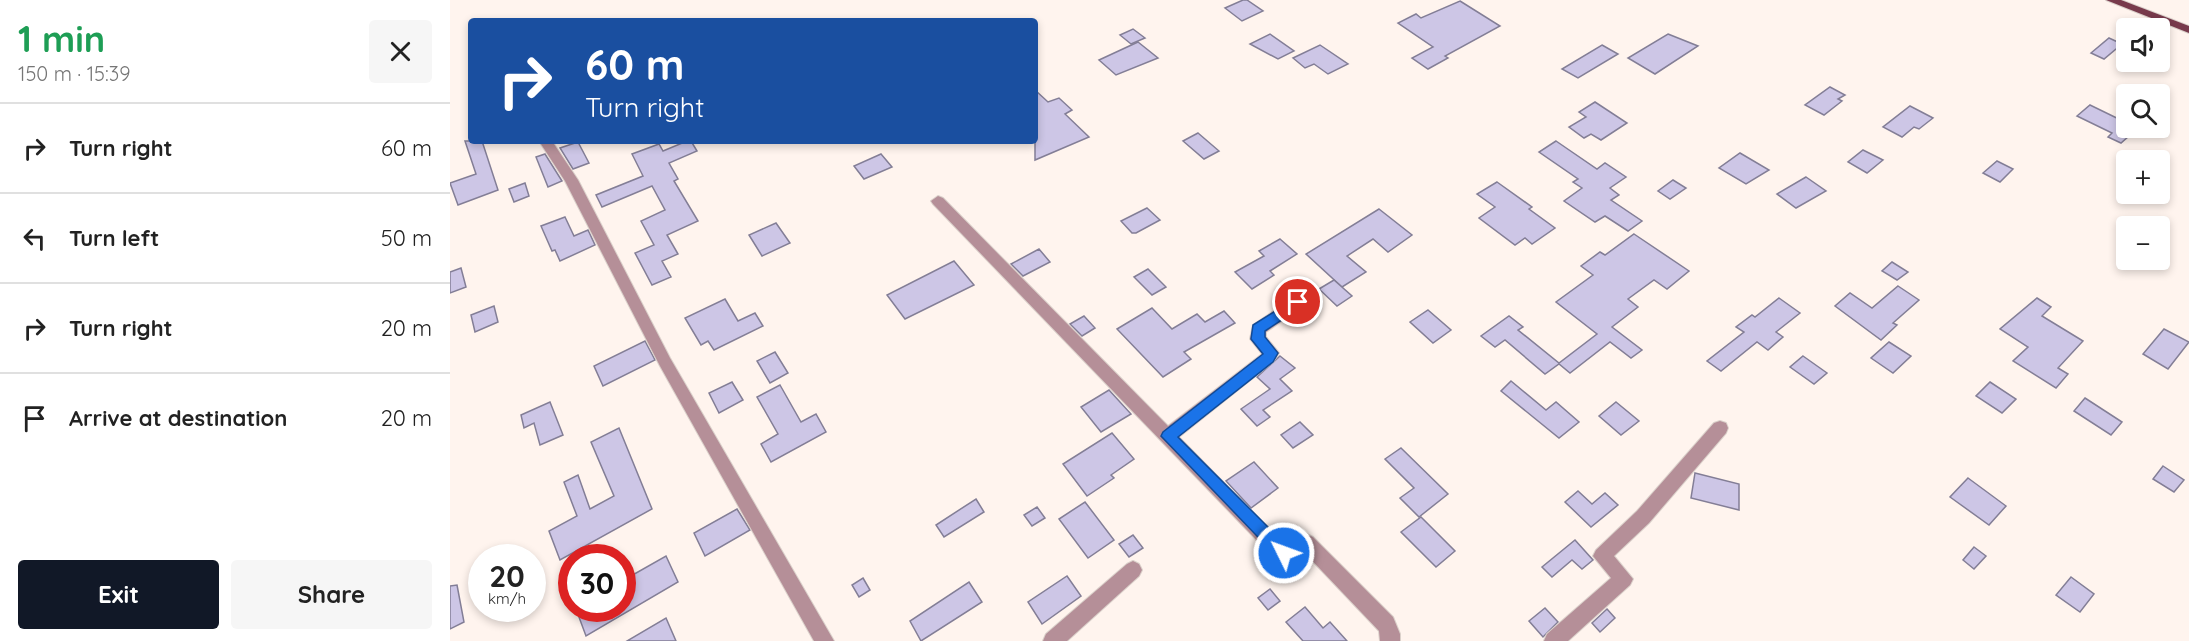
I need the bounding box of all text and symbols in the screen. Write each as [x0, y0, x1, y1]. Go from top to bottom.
text: 1 min [18, 16, 105, 61]
map controls [2116, 18, 2170, 270]
button: sound [2116, 18, 2170, 72]
button: close [369, 20, 432, 83]
text: 60 m [585, 38, 685, 91]
icon: right [486, 42, 564, 120]
text: 150 m · 15:39 [18, 61, 130, 86]
button: search [2116, 84, 2170, 138]
text: Turn right [585, 90, 704, 124]
icon: right [18, 132, 51, 165]
text: Turn right [69, 134, 173, 162]
text: 60 m [381, 134, 432, 162]
button: + [2116, 150, 2170, 204]
button: − [2116, 216, 2170, 270]
icon: left [18, 222, 51, 255]
text: Turn left [69, 224, 159, 252]
text: 50 m [381, 224, 432, 252]
pin [1272, 276, 1323, 327]
icon: arrive [1281, 285, 1314, 318]
icon: right [18, 312, 51, 345]
text: Turn right [69, 314, 173, 342]
text: 20 m [381, 314, 432, 342]
icon: arrive [18, 402, 51, 435]
text: Arrive at destination [69, 404, 287, 432]
text: 20 m [381, 404, 432, 432]
position arrow [1252, 521, 1316, 585]
speed limit sign: 30 [558, 544, 636, 622]
text: 20 [489, 557, 525, 595]
button: Exit [18, 560, 219, 629]
button: Share [231, 560, 432, 629]
text: km/h [488, 589, 526, 608]

